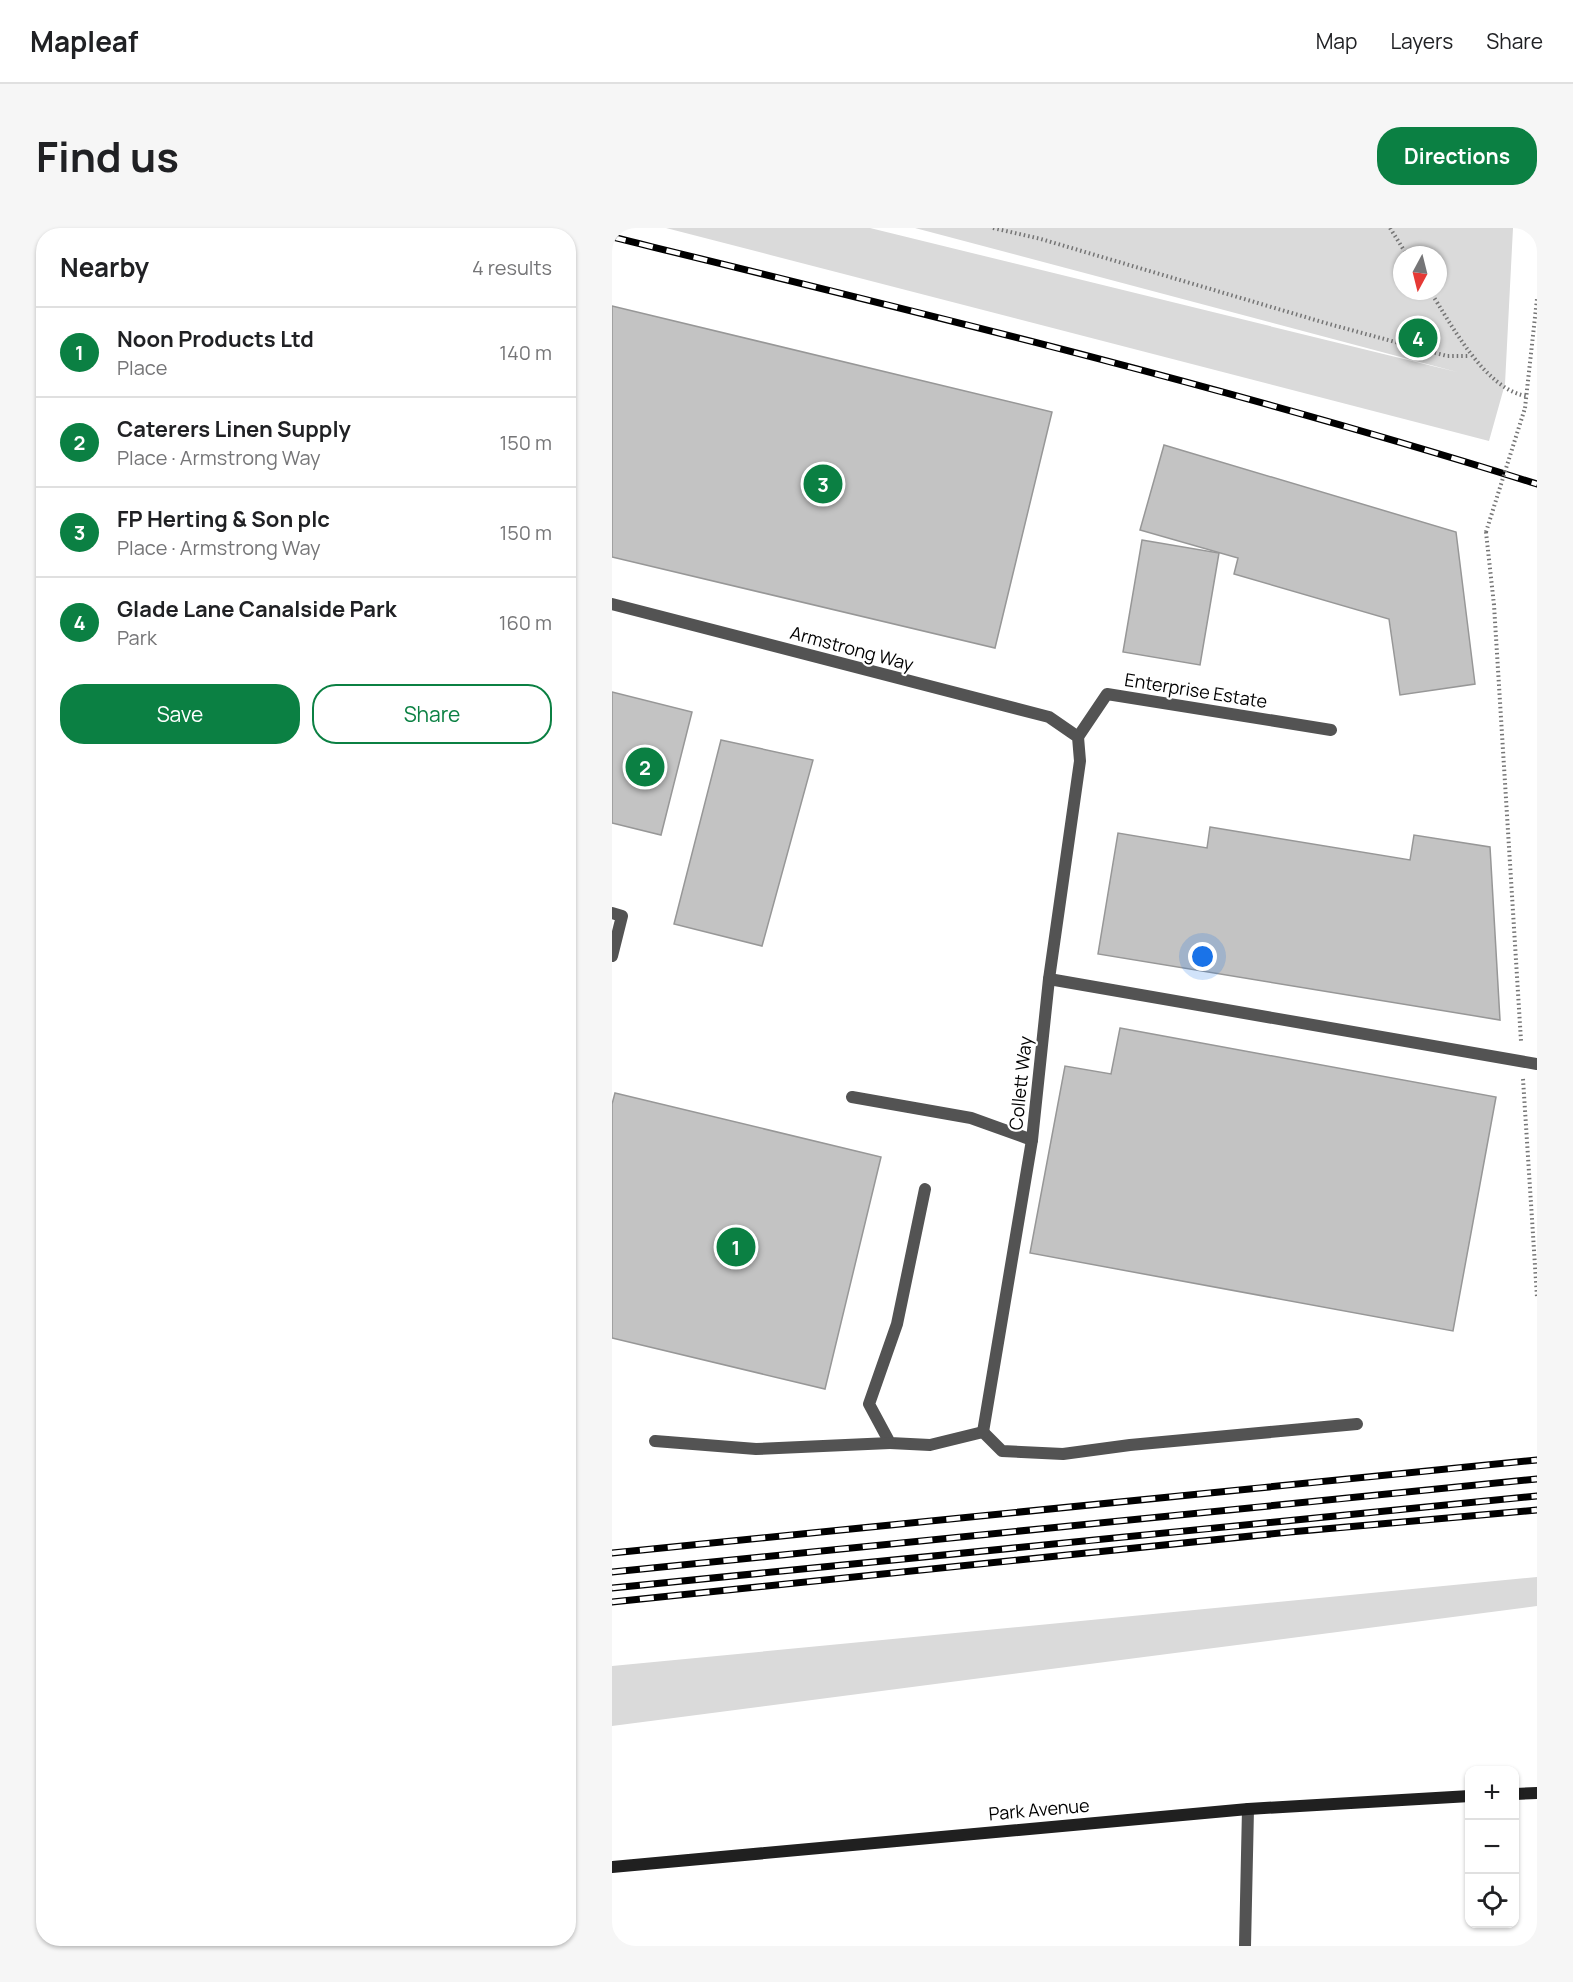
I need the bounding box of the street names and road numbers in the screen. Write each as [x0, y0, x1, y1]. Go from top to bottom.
street label: Armstrong Way [788, 620, 917, 676]
street label: Enterprise Estate [1123, 667, 1269, 713]
street label: Collett Way [1003, 1034, 1037, 1131]
street label: Park Avenue [988, 1793, 1090, 1825]

